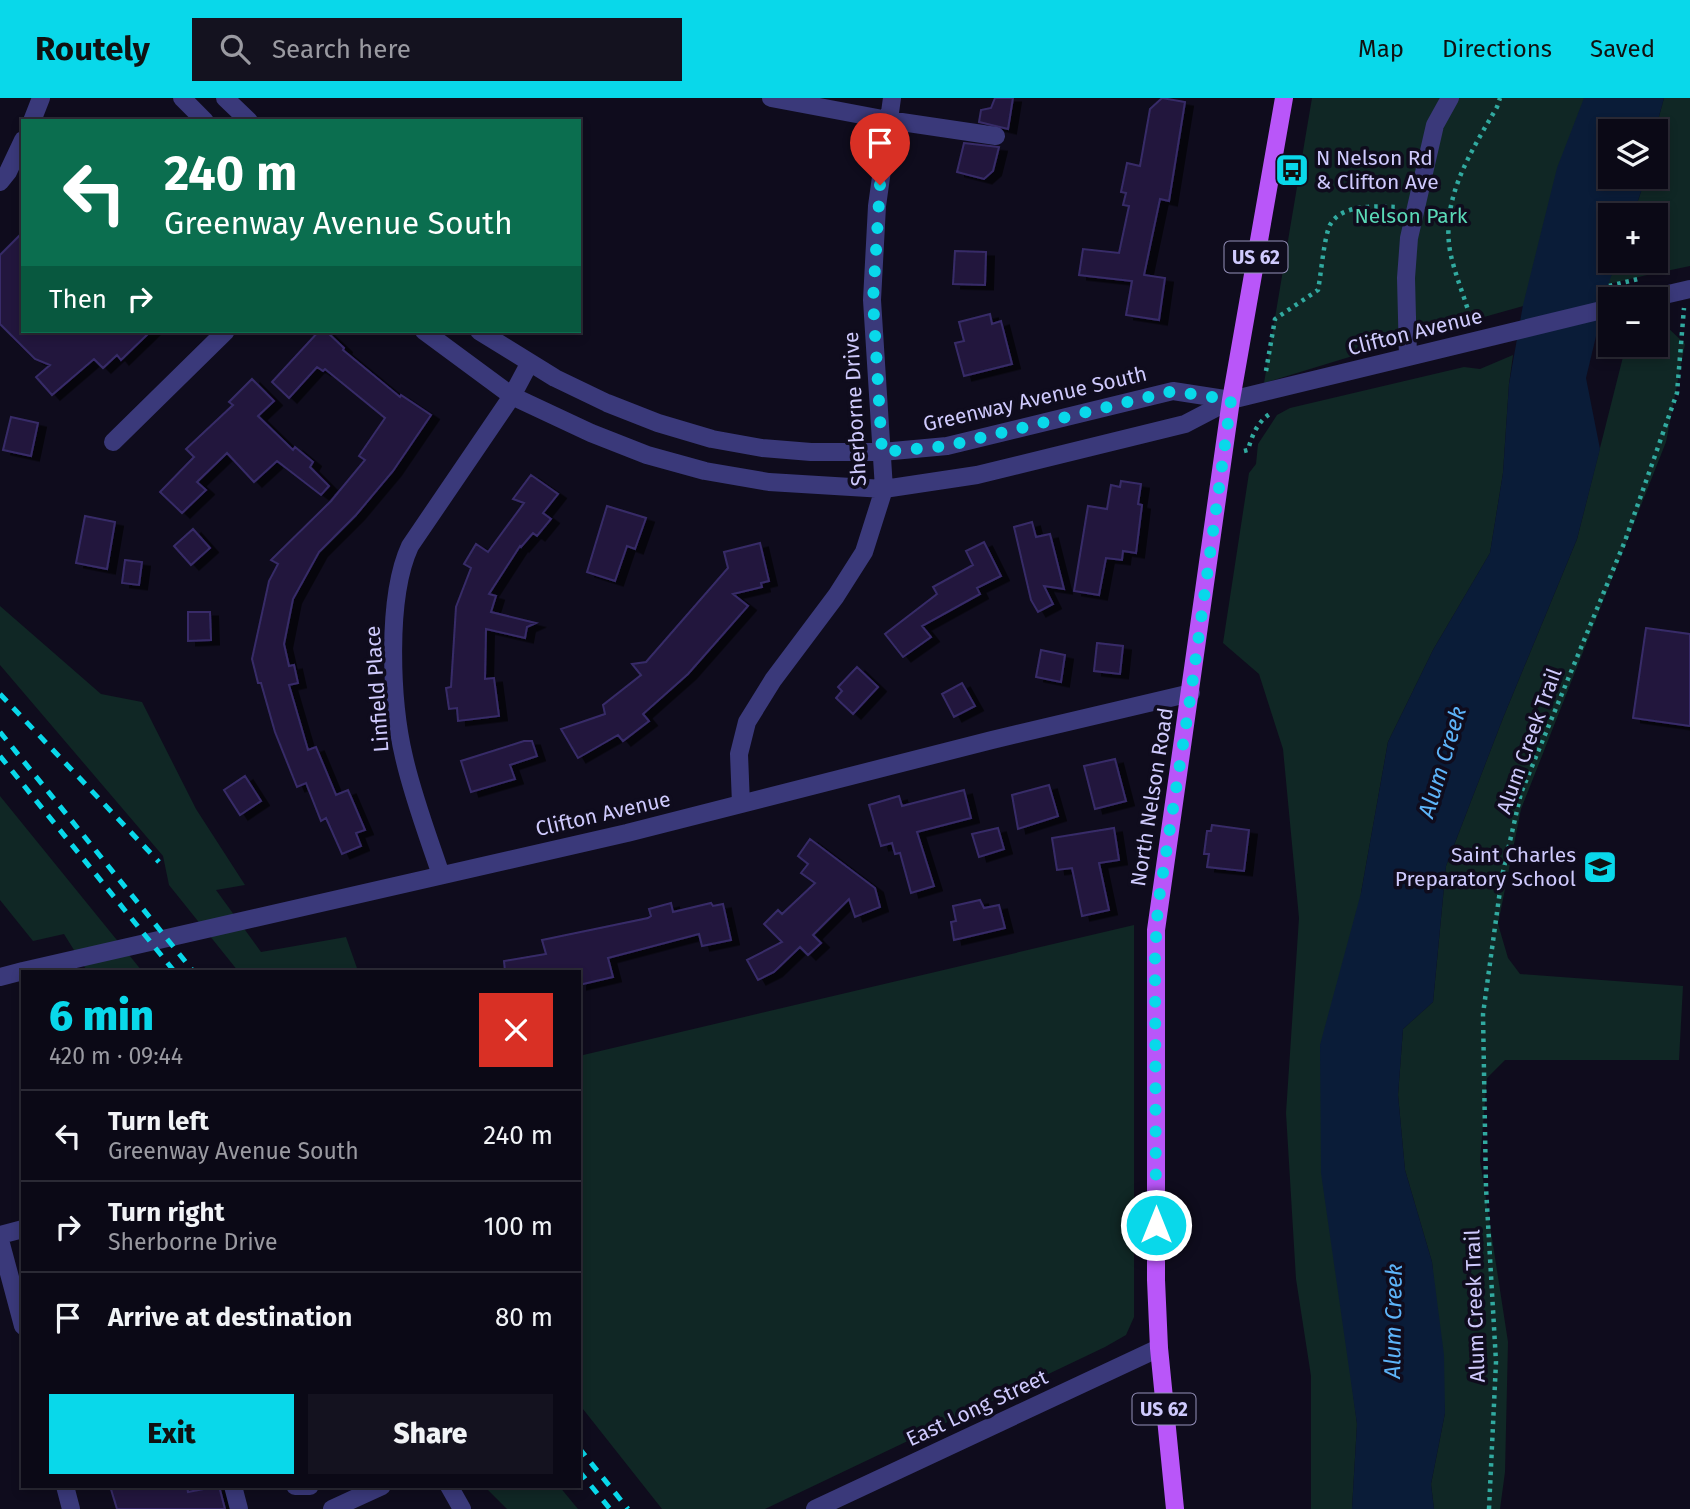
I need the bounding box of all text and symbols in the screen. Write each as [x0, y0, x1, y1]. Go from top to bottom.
search box [192, 18, 682, 81]
text: Routely [35, 29, 150, 69]
icon: search [216, 30, 254, 68]
text: Search here [272, 34, 411, 65]
text: Map [1358, 35, 1404, 63]
text: Directions [1442, 35, 1552, 63]
text: Saved [1590, 35, 1655, 63]
pin [850, 113, 910, 185]
map controls [1598, 119, 1668, 357]
button: layers [1598, 119, 1668, 189]
icon: arrive [861, 124, 899, 162]
text: 240 m [164, 144, 297, 203]
place label: N Nelson Rd & Clifton Ave [1316, 145, 1439, 195]
icon: left [49, 147, 140, 238]
bus stop icon: N Nelson Rd & Clifton Ave [1273, 151, 1311, 189]
park label: Nelson Park [1354, 203, 1468, 229]
button: + [1598, 203, 1668, 273]
text: Greenway Avenue South [164, 204, 513, 242]
road number: US 62 [1224, 242, 1288, 272]
icon: right [121, 280, 159, 318]
text: Then [49, 284, 107, 315]
button: − [1598, 287, 1668, 357]
street label: Clifton Avenue [1345, 303, 1485, 361]
street label: Sherborne Drive [838, 331, 872, 487]
street label: Greenway Avenue South [921, 361, 1149, 437]
street label: Linfield Place [360, 625, 394, 753]
street label: Alum Creek Trail [1491, 665, 1567, 817]
water label: Alum Creek [1411, 703, 1472, 822]
street label: North Nelson Road [1125, 706, 1179, 888]
street label: Clifton Avenue [533, 786, 673, 842]
place label: Saint Charles Preparatory School [1395, 842, 1576, 892]
school or university icon: Saint Charles Preparatory School [1581, 848, 1619, 886]
text: 6 min [49, 991, 154, 1041]
button: close [479, 993, 553, 1067]
text: 420 m · 09:44 [49, 1042, 183, 1070]
text: Turn left [108, 1106, 209, 1137]
icon: left [49, 1117, 87, 1155]
text: 240 m [483, 1120, 553, 1151]
text: Greenway Avenue South [108, 1137, 359, 1165]
position arrow [1119, 1188, 1193, 1262]
text: Turn right [108, 1197, 225, 1228]
icon: right [49, 1208, 87, 1246]
text: 100 m [484, 1211, 553, 1242]
text: Sherborne Drive [108, 1228, 277, 1256]
street label: Alum Creek Trail [1459, 1229, 1491, 1383]
water label: Alum Creek [1378, 1263, 1408, 1380]
icon: arrive [49, 1299, 87, 1337]
text: Arrive at destination [108, 1302, 352, 1333]
text: 80 m [495, 1302, 553, 1333]
street label: East Long Street [902, 1364, 1052, 1452]
button: Exit [49, 1394, 294, 1474]
button: Share [308, 1394, 553, 1474]
road number: US 62 [1132, 1394, 1196, 1424]

